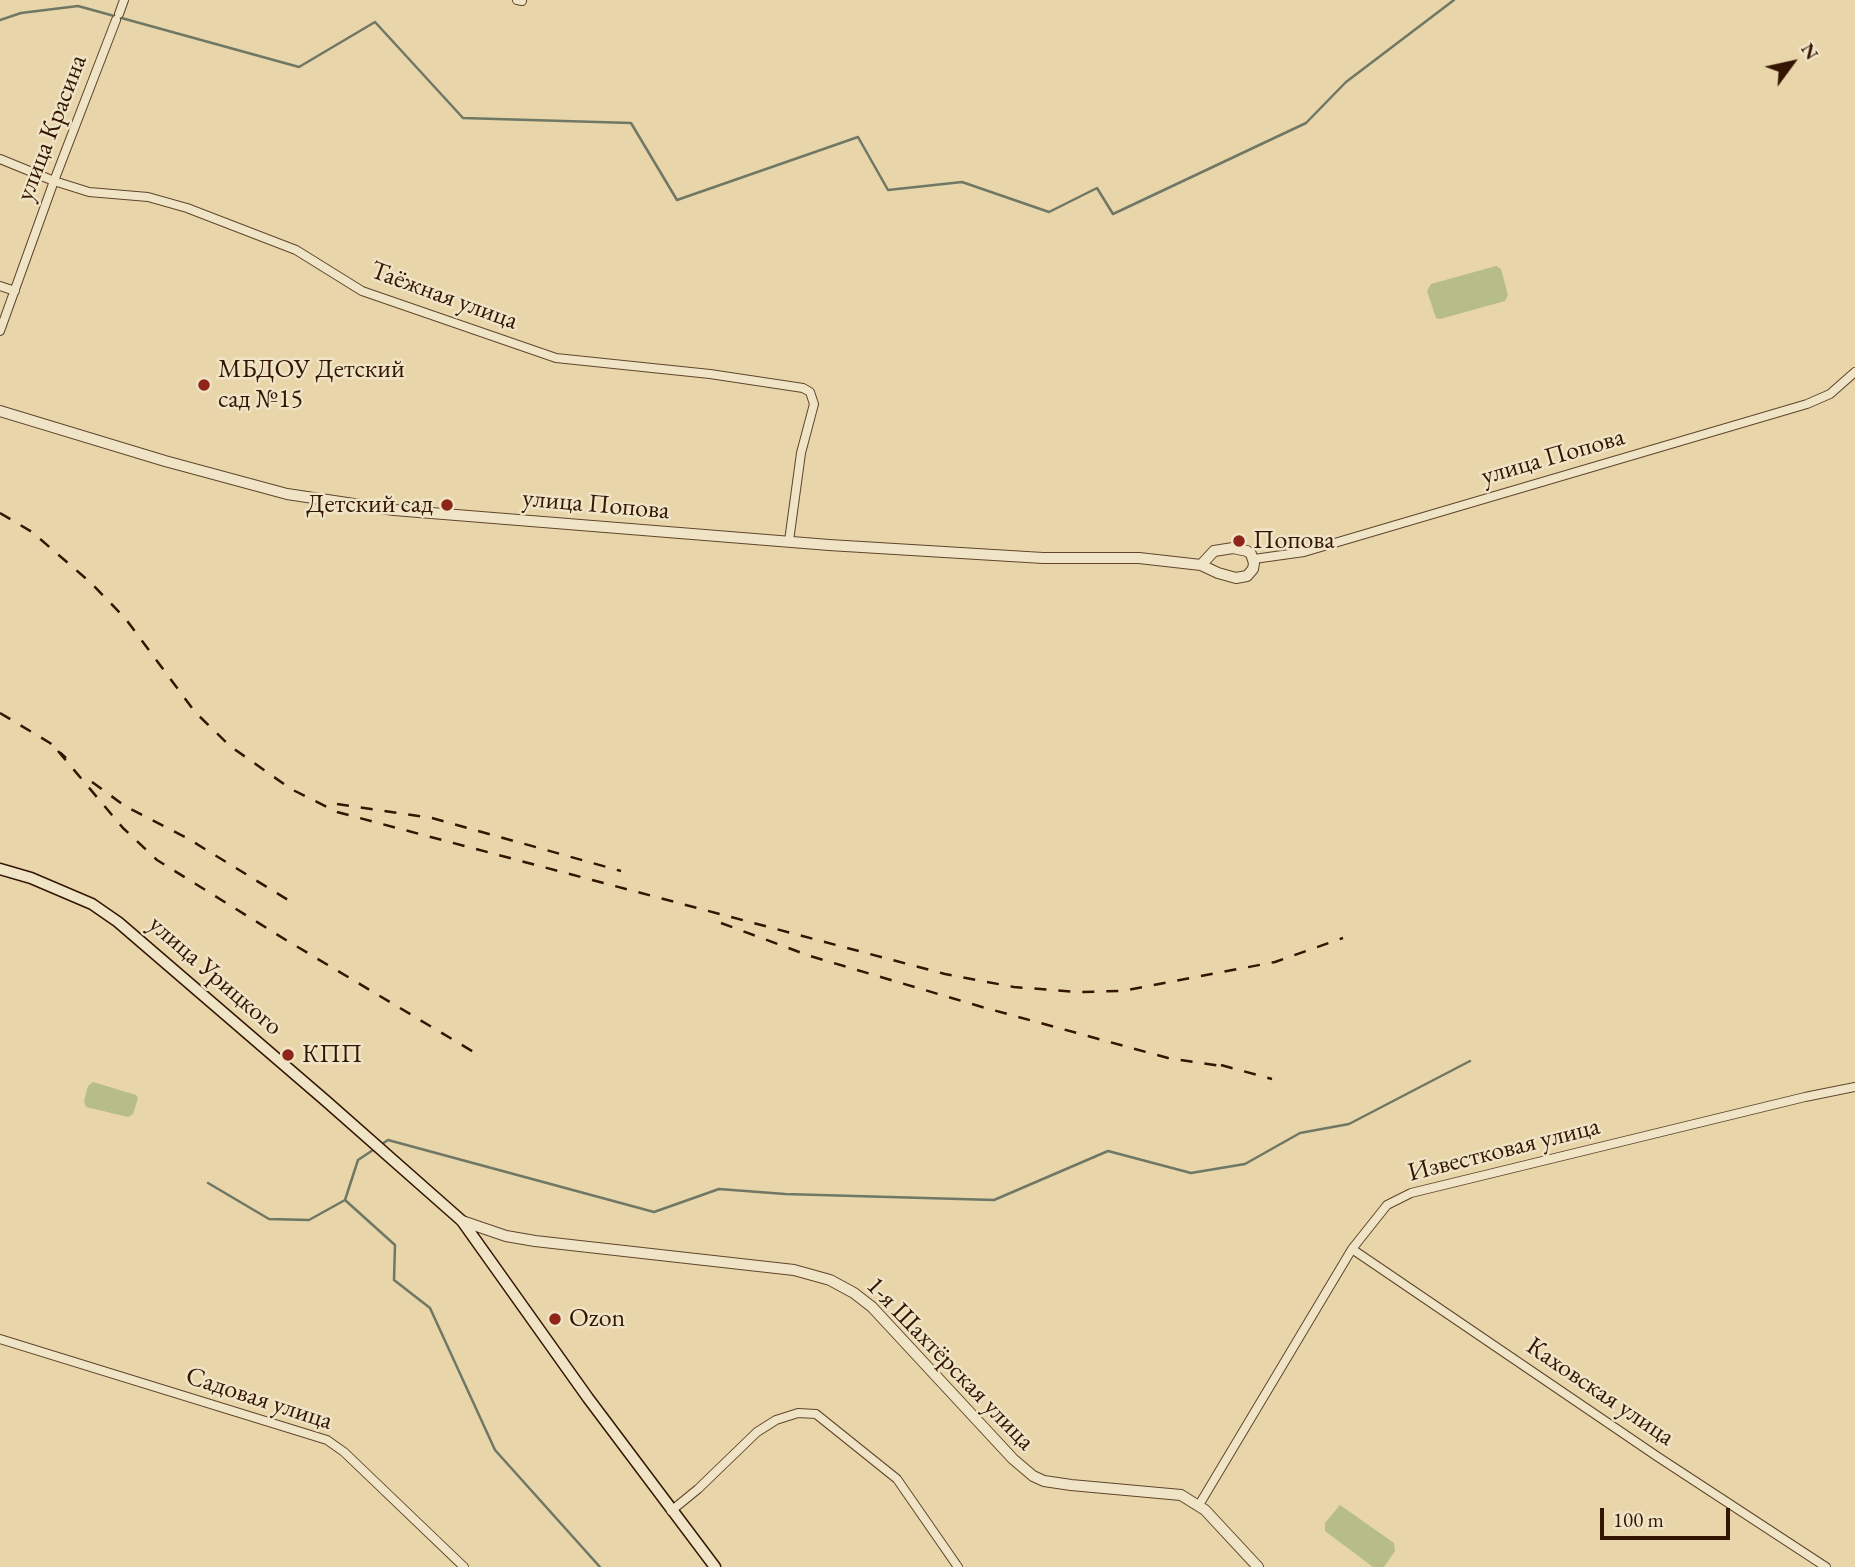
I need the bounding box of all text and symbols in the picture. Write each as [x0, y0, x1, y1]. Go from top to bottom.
north arrow [1757, 28, 1827, 98]
text: N [1795, 38, 1825, 65]
street label: улица Красина [10, 50, 94, 206]
street label: Таёжная улица [366, 255, 522, 337]
place label: МБДОУ Детский сад №15 [218, 354, 405, 416]
marker: МБДОУ Детский сад №15 [196, 377, 212, 393]
street label: улица Попова [1478, 422, 1628, 492]
street label: улица Попова [521, 483, 671, 527]
place label: Детский сад [306, 489, 433, 521]
marker: Детский сад [439, 497, 455, 513]
place label: Попова [1253, 525, 1335, 557]
marker: Попова [1231, 533, 1247, 549]
street label: улица Урицкого [142, 909, 288, 1043]
place label: КПП [302, 1039, 362, 1071]
marker: КПП [280, 1047, 296, 1063]
street label: Известковая улица [1405, 1111, 1603, 1189]
street label: 1-я Шахтёрская улица [859, 1271, 1041, 1457]
place label: Ozon [569, 1303, 625, 1335]
marker: Ozon [547, 1311, 563, 1327]
street label: Каховская улица [1520, 1331, 1680, 1453]
street label: Садовая улица [182, 1361, 336, 1437]
scale bar [1603, 1494, 1732, 1538]
text: 100 m [1613, 1506, 1664, 1533]

